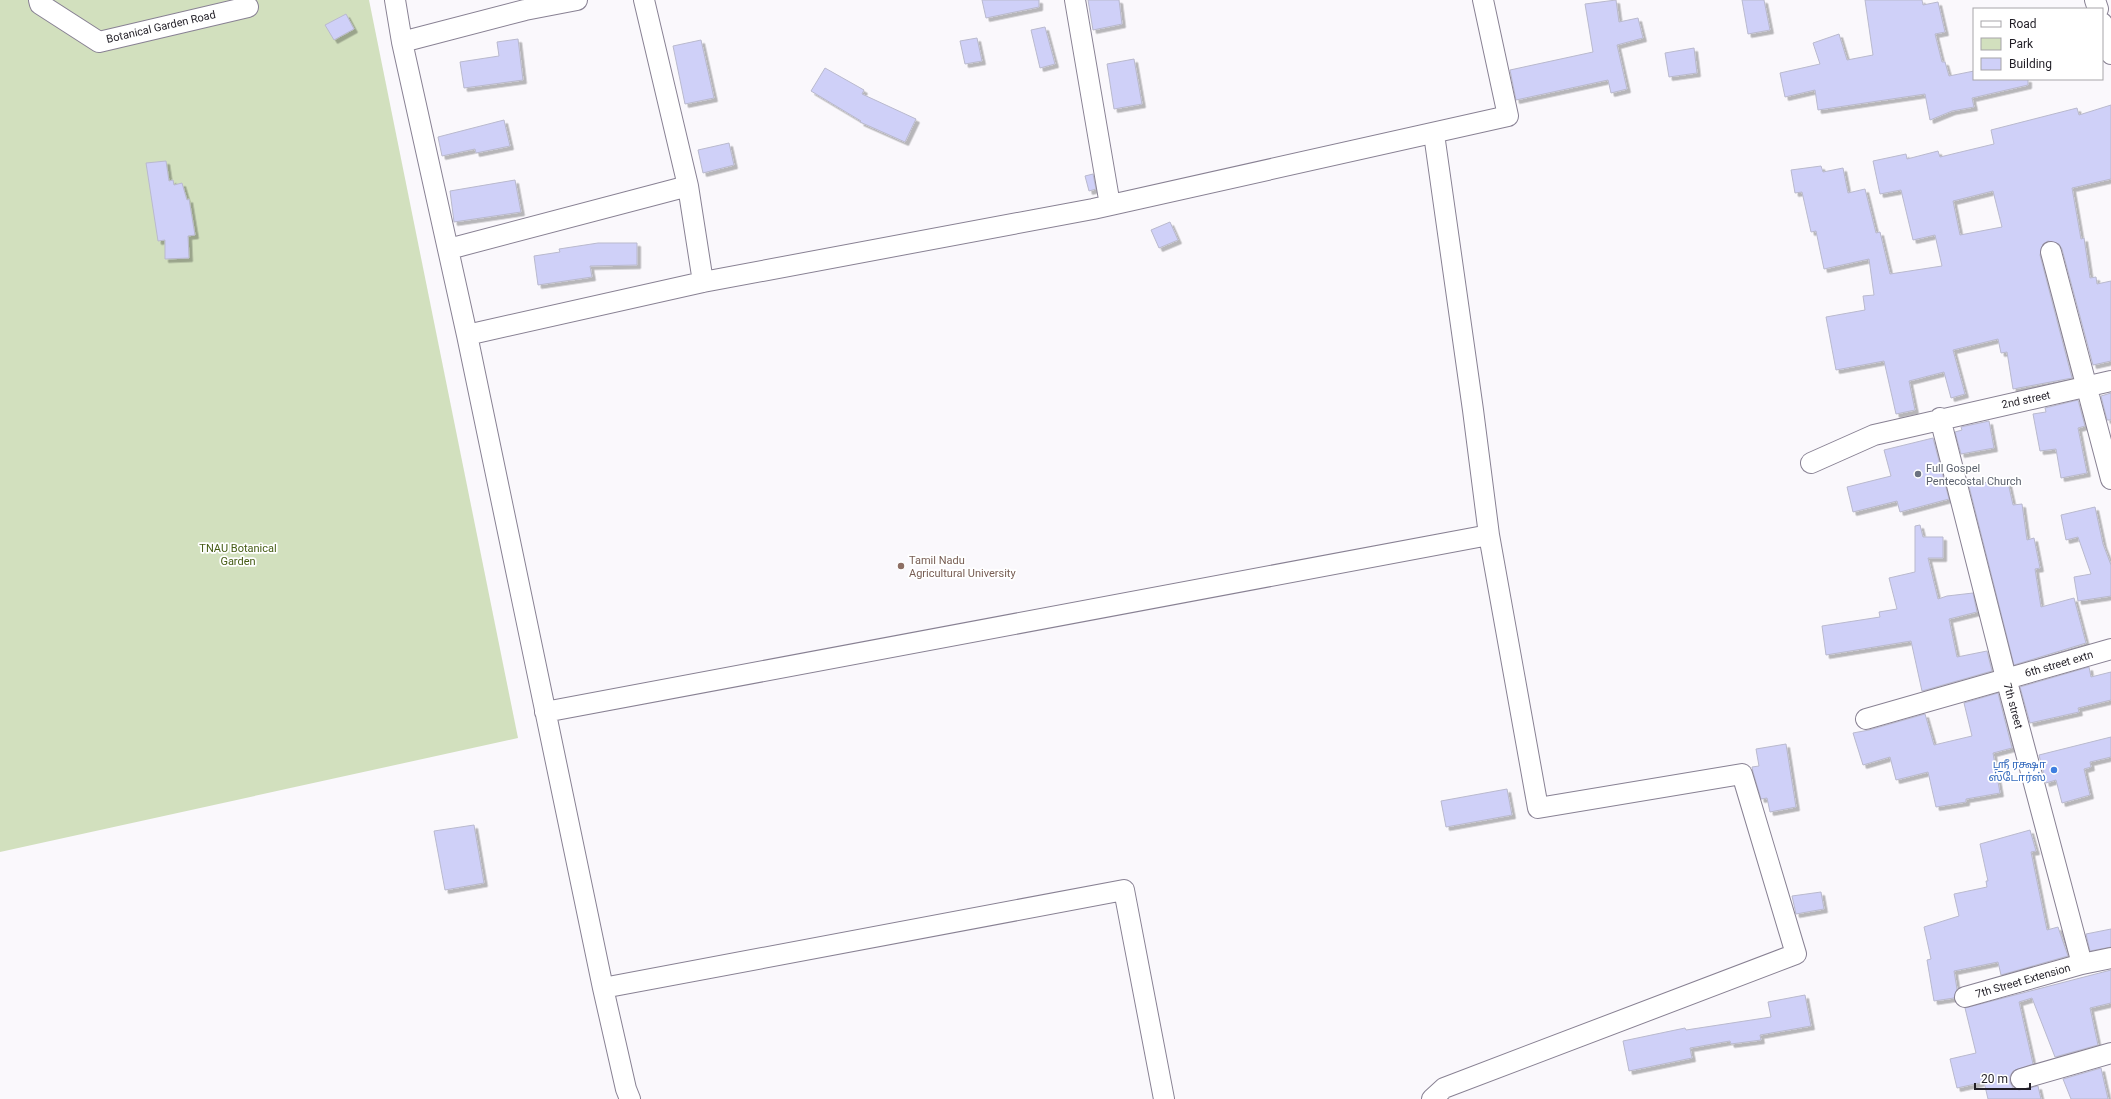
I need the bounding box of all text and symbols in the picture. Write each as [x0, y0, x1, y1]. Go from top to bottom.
street label: Botanical Garden Road [105, 8, 217, 46]
legend [1973, 8, 2103, 80]
text: Road [2009, 17, 2037, 31]
text: Park [2009, 37, 2034, 51]
text: Building [2009, 57, 2052, 71]
street label: 2nd street [2001, 388, 2052, 411]
place label: Full Gospel Pentecostal Church [1926, 462, 2022, 488]
marker: Full Gospel Pentecostal Church [1913, 469, 1923, 479]
park label: TNAU Botanical Garden [199, 542, 277, 568]
place label: Tamil Nadu Agricultural University [909, 554, 1016, 580]
marker: Tamil Nadu Agricultural University [896, 561, 906, 571]
street label: 6th street extn [2023, 648, 2095, 680]
street label: 7th street [2001, 682, 2025, 731]
place label: ஶ்ரீ ரக்ஷா ஸ்டோர்ஸ் [1988, 758, 2046, 784]
marker: ஶ்ரீ ரக்ஷா ஸ்டோர்ஸ் [2049, 765, 2059, 775]
street label: 7th Street Extension [1974, 961, 2072, 1001]
scale bar [1975, 1065, 2030, 1091]
text: 20 m [1981, 1072, 2008, 1086]

